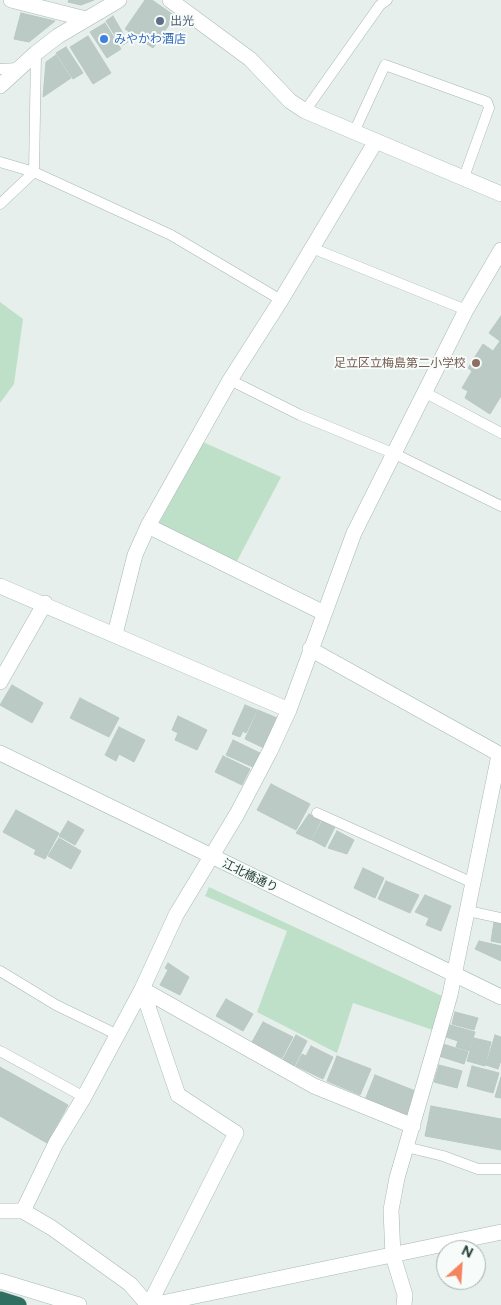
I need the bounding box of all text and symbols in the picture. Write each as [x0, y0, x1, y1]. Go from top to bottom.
place label: 出光 [170, 14, 194, 28]
marker: 出光 [154, 15, 166, 27]
place label: みやかわ酒店 [114, 32, 186, 46]
marker: みやかわ酒店 [98, 33, 110, 45]
place label: 足立区立梅島第二小学校 [334, 356, 466, 370]
marker: 足立区立梅島第二小学校 [470, 357, 482, 369]
street label: 江北橋通り [220, 856, 280, 896]
north arrow [436, 1240, 486, 1290]
text: N [459, 1242, 476, 1262]

